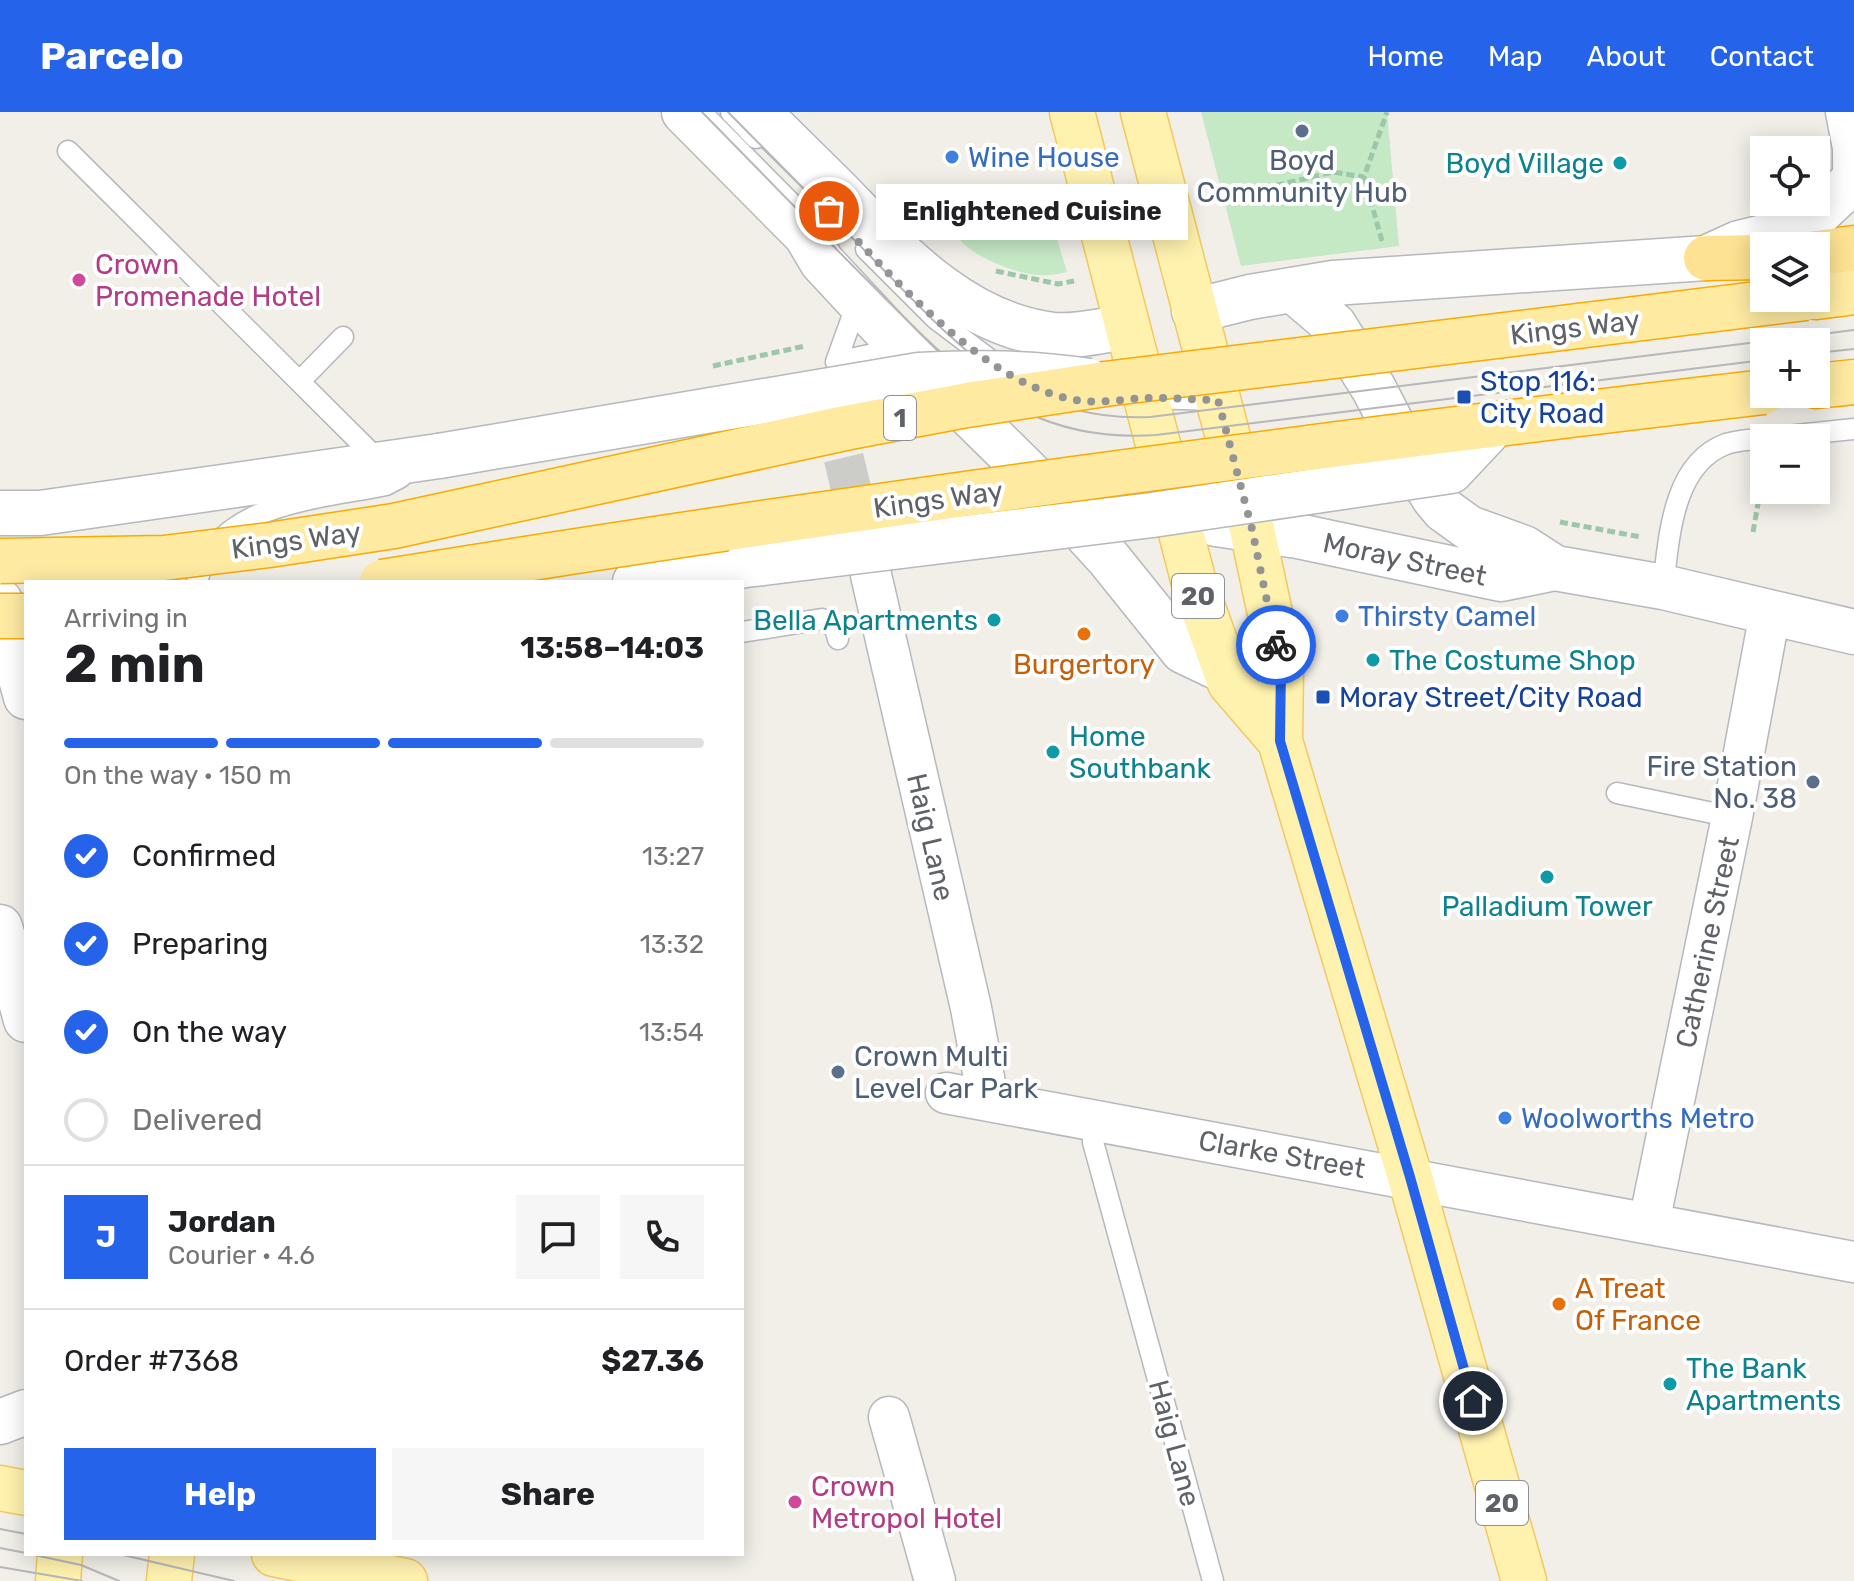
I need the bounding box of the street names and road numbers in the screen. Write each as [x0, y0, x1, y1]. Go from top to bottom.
street label: Kings Way [1508, 303, 1642, 352]
road number: 1 [884, 396, 916, 440]
street label: Kings Way [871, 474, 1005, 525]
street label: Kings Way [229, 515, 363, 566]
street label: Moray Street [1320, 526, 1490, 593]
road number: 20 [1172, 574, 1224, 618]
street label: Haig Lane [900, 770, 961, 904]
street label: Catherine Street [1669, 833, 1746, 1051]
street label: Clarke Street [1196, 1124, 1368, 1185]
street label: Haig Lane [1142, 1376, 1207, 1510]
road number: 20 [1476, 1481, 1528, 1525]

